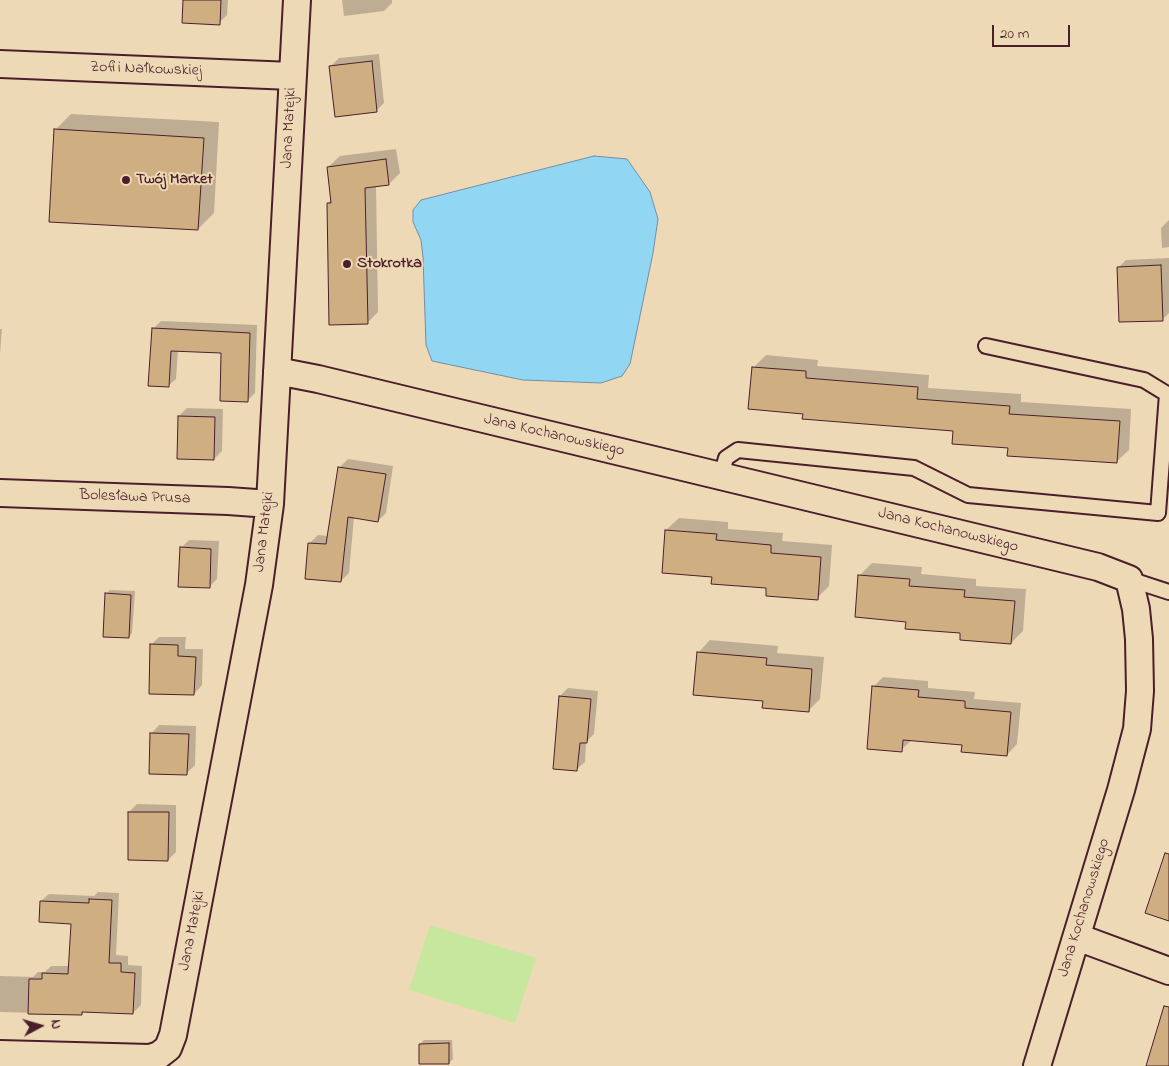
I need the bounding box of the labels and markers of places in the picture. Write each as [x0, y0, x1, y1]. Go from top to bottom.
place label: Twój Market [136, 170, 213, 190]
marker: Twój Market [120, 174, 132, 186]
place label: Stokrotka [357, 254, 422, 274]
marker: Stokrotka [341, 258, 353, 270]

